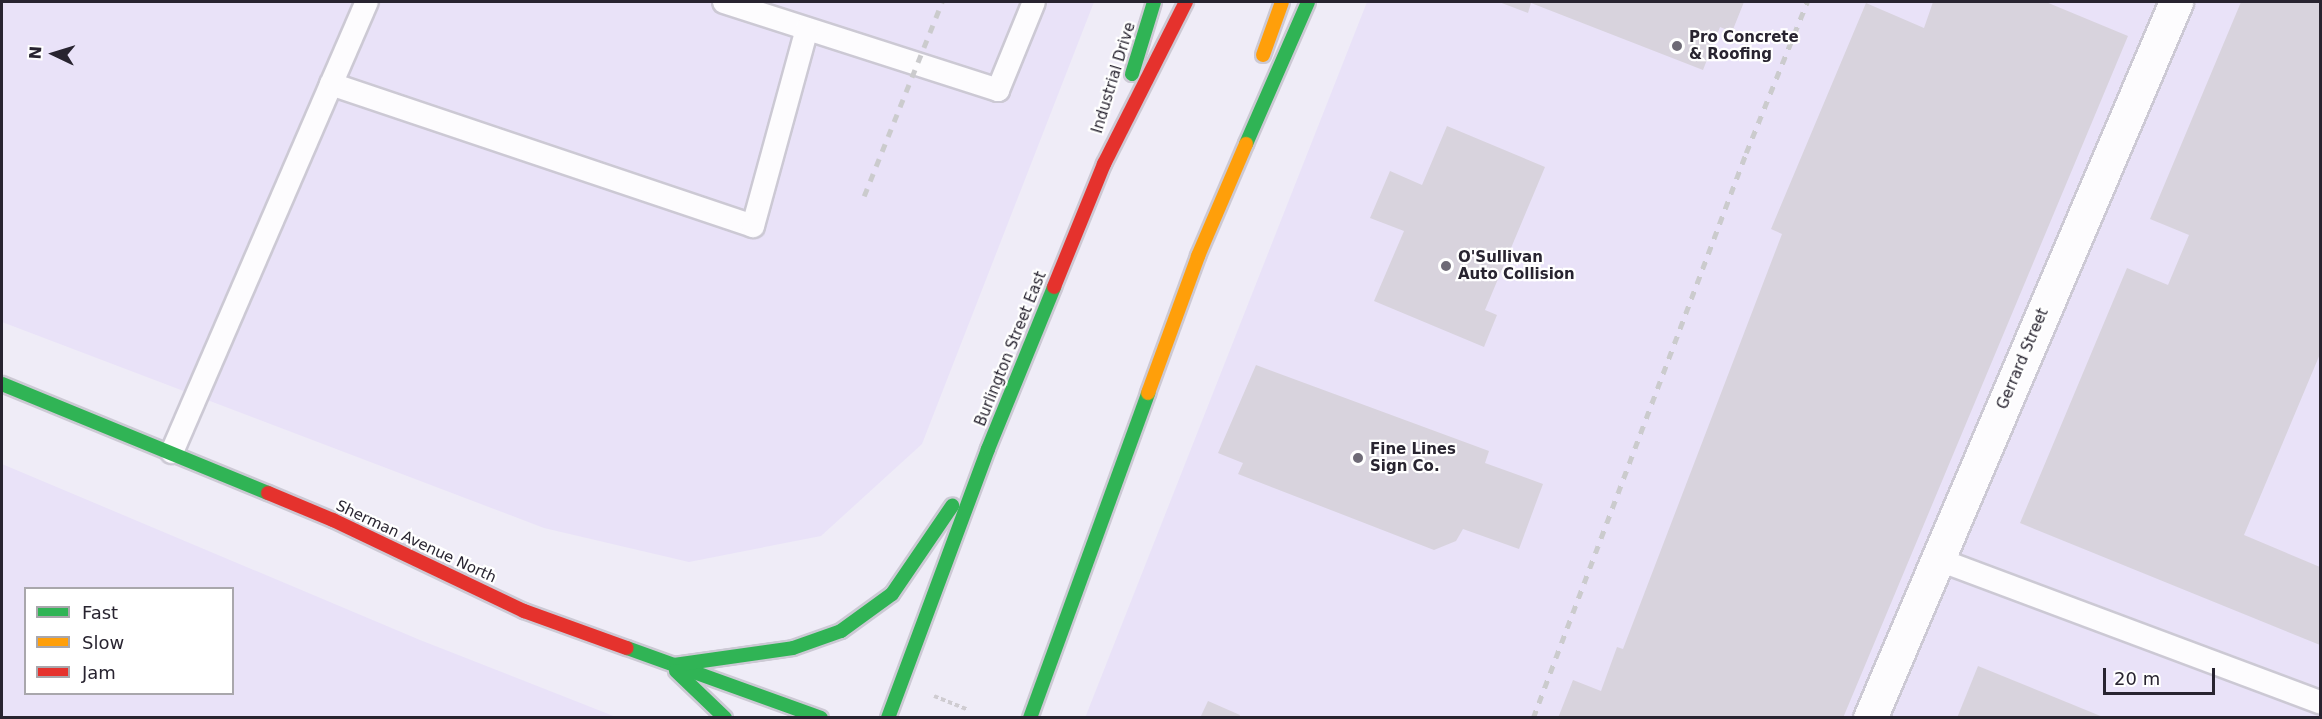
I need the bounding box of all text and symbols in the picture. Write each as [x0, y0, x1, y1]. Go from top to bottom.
street label: Industrial Drive [1089, 20, 1139, 136]
north arrow [24, 24, 84, 84]
place label: Pro Concrete & Roofing [1689, 28, 1799, 63]
marker: Pro Concrete & Roofing [1670, 39, 1684, 53]
text: N [26, 45, 45, 60]
place label: O'Sullivan Auto Collision [1458, 248, 1575, 283]
marker: O'Sullivan Auto Collision [1439, 259, 1453, 273]
street label: Burlington Street East [972, 269, 1050, 429]
street label: Gerrard Street [1994, 306, 2052, 412]
place label: Fine Lines Sign Co. [1370, 440, 1456, 475]
marker: Fine Lines Sign Co. [1351, 451, 1365, 465]
street label: Sherman Avenue North [333, 497, 499, 587]
legend [24, 587, 234, 695]
text: Fast [82, 602, 118, 623]
text: Slow [82, 632, 124, 653]
scale bar [2106, 656, 2218, 694]
text: Jam [82, 662, 116, 683]
text: 20 m [2114, 668, 2160, 689]

